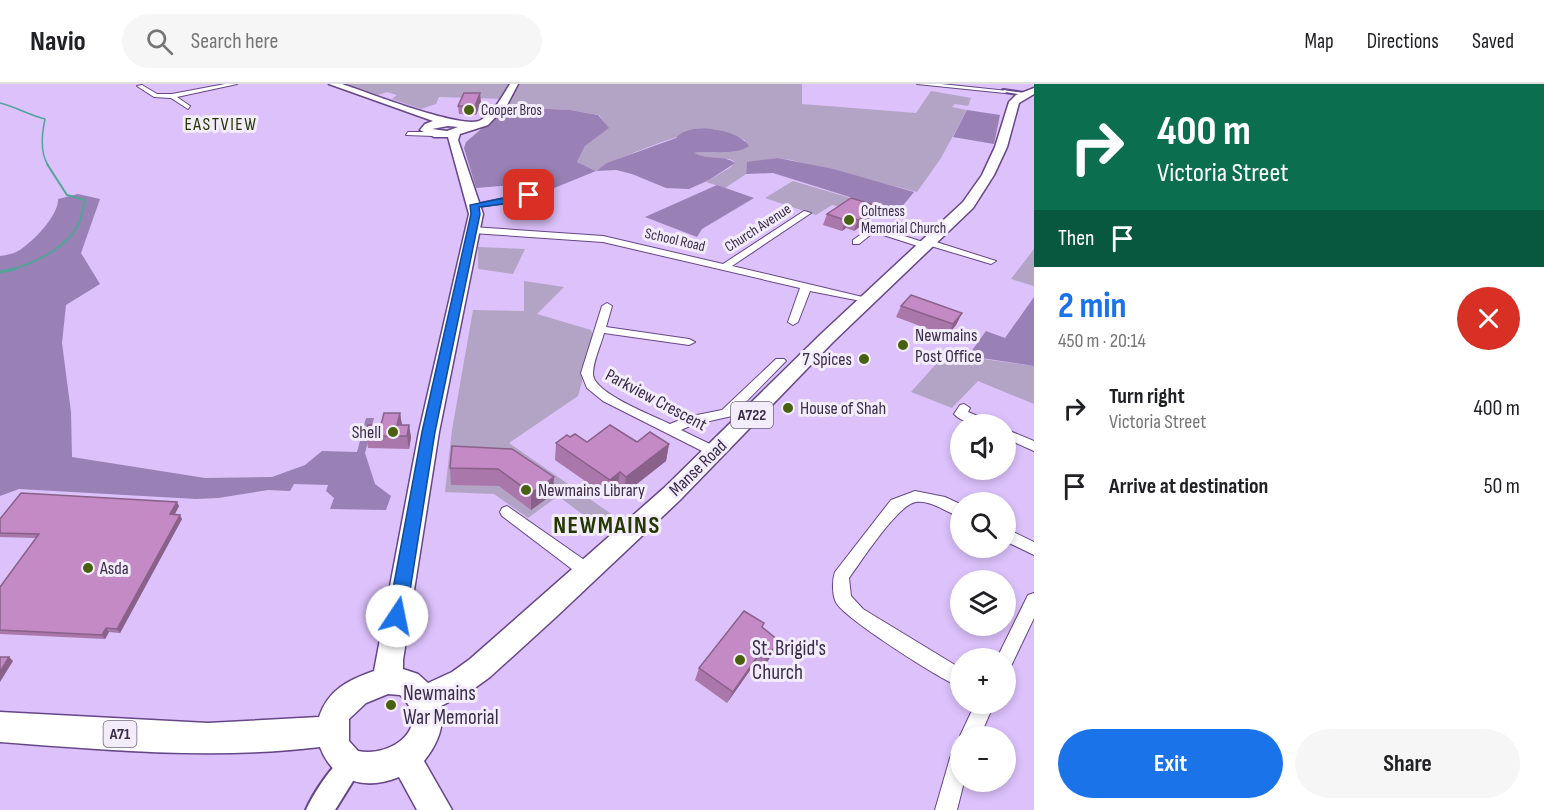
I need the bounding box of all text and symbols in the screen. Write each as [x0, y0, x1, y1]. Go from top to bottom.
search box [122, 14, 542, 68]
text: Navio [30, 25, 86, 58]
icon: search [143, 25, 176, 58]
text: Search here [191, 28, 278, 55]
text: Map [1304, 29, 1334, 54]
text: Directions [1367, 29, 1439, 54]
text: Saved [1472, 29, 1514, 54]
place label: Cooper Bros [481, 101, 542, 120]
marker: Cooper Bros [462, 103, 476, 117]
text: 400 m [1157, 106, 1251, 157]
icon: right [1058, 108, 1136, 186]
district label: EASTVIEW [185, 114, 257, 135]
text: Victoria Street [1157, 157, 1288, 189]
pin [503, 169, 554, 220]
icon: arrive [512, 178, 545, 211]
street label: Church Avenue [721, 199, 795, 257]
place label: Coltness Memorial Church [861, 202, 946, 238]
marker: Coltness Memorial Church [842, 213, 856, 227]
icon: arrive [1106, 222, 1139, 255]
street label: School Road [643, 224, 707, 256]
text: Then [1058, 225, 1094, 252]
text: 2 min [1058, 285, 1127, 328]
button: close [1457, 287, 1520, 350]
place label: Newmains Post Office [915, 325, 982, 367]
text: 450 m · 20:14 [1058, 329, 1146, 353]
marker: Newmains Post Office [896, 338, 910, 352]
place label: 7 Spices [803, 349, 852, 370]
marker: 7 Spices [857, 352, 871, 366]
street label: Parkview Crescent [602, 365, 711, 436]
text: Turn right [1109, 383, 1185, 410]
icon: right [1058, 392, 1091, 425]
text: 400 m [1474, 395, 1520, 422]
place label: House of Shah [800, 398, 886, 419]
marker: House of Shah [781, 401, 795, 415]
road number: A722 [731, 402, 773, 428]
text: Victoria Street [1109, 410, 1206, 434]
map controls [950, 414, 1016, 792]
button: sound [950, 414, 1016, 480]
place label: Shell [352, 422, 381, 443]
marker: Shell [386, 425, 400, 439]
street label: Manse Road [665, 435, 731, 501]
icon: arrive [1058, 470, 1091, 503]
text: Arrive at destination [1109, 473, 1268, 500]
text: 50 m [1484, 473, 1520, 500]
place label: Newmains Library [538, 480, 645, 501]
marker: Newmains Library [519, 483, 533, 497]
button: search [950, 492, 1016, 558]
district label: NEWMAINS [553, 511, 661, 540]
place label: Asda [99, 558, 129, 579]
marker: Asda [81, 561, 95, 575]
button: layers [950, 570, 1016, 636]
position arrow [365, 584, 429, 648]
place label: St. Brigid's Church [752, 636, 826, 685]
button: + [950, 648, 1016, 714]
marker: St. Brigid's Church [733, 653, 747, 667]
place label: Newmains War Memorial [403, 681, 499, 730]
marker: Newmains War Memorial [384, 698, 398, 712]
road number: A71 [104, 721, 136, 747]
button: − [950, 726, 1016, 792]
button: Exit [1058, 729, 1283, 798]
button: Share [1295, 729, 1520, 798]

